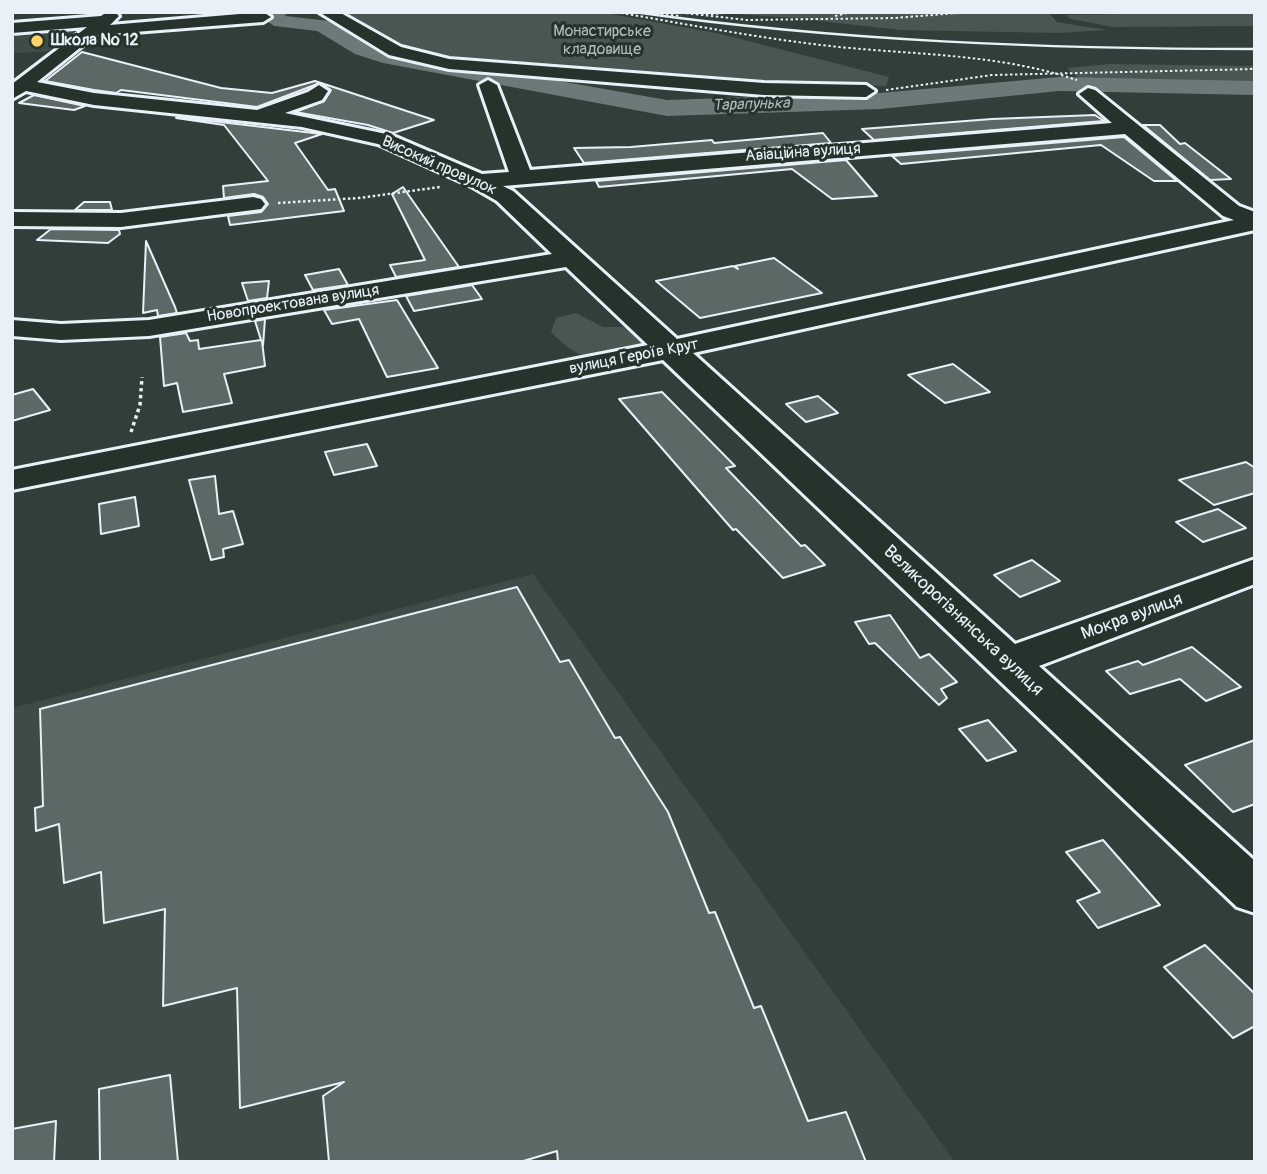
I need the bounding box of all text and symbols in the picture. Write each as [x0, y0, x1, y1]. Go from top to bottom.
park label: Монастирське кладовище [553, 22, 651, 60]
place label: Школа № 12 [51, 31, 138, 51]
marker: Школа № 12 [29, 33, 45, 49]
water label: Тарапунька [712, 94, 790, 116]
street label: Високий провулок [379, 132, 499, 200]
street label: Авіаційна вулиця [745, 139, 861, 167]
street label: Новопроектована вулиця [205, 281, 381, 327]
street label: вулиця Героїв Крут [568, 335, 700, 379]
street label: Великорогізнянська вулиця [879, 541, 1047, 701]
street label: Мокра вулиця [1078, 589, 1186, 645]

